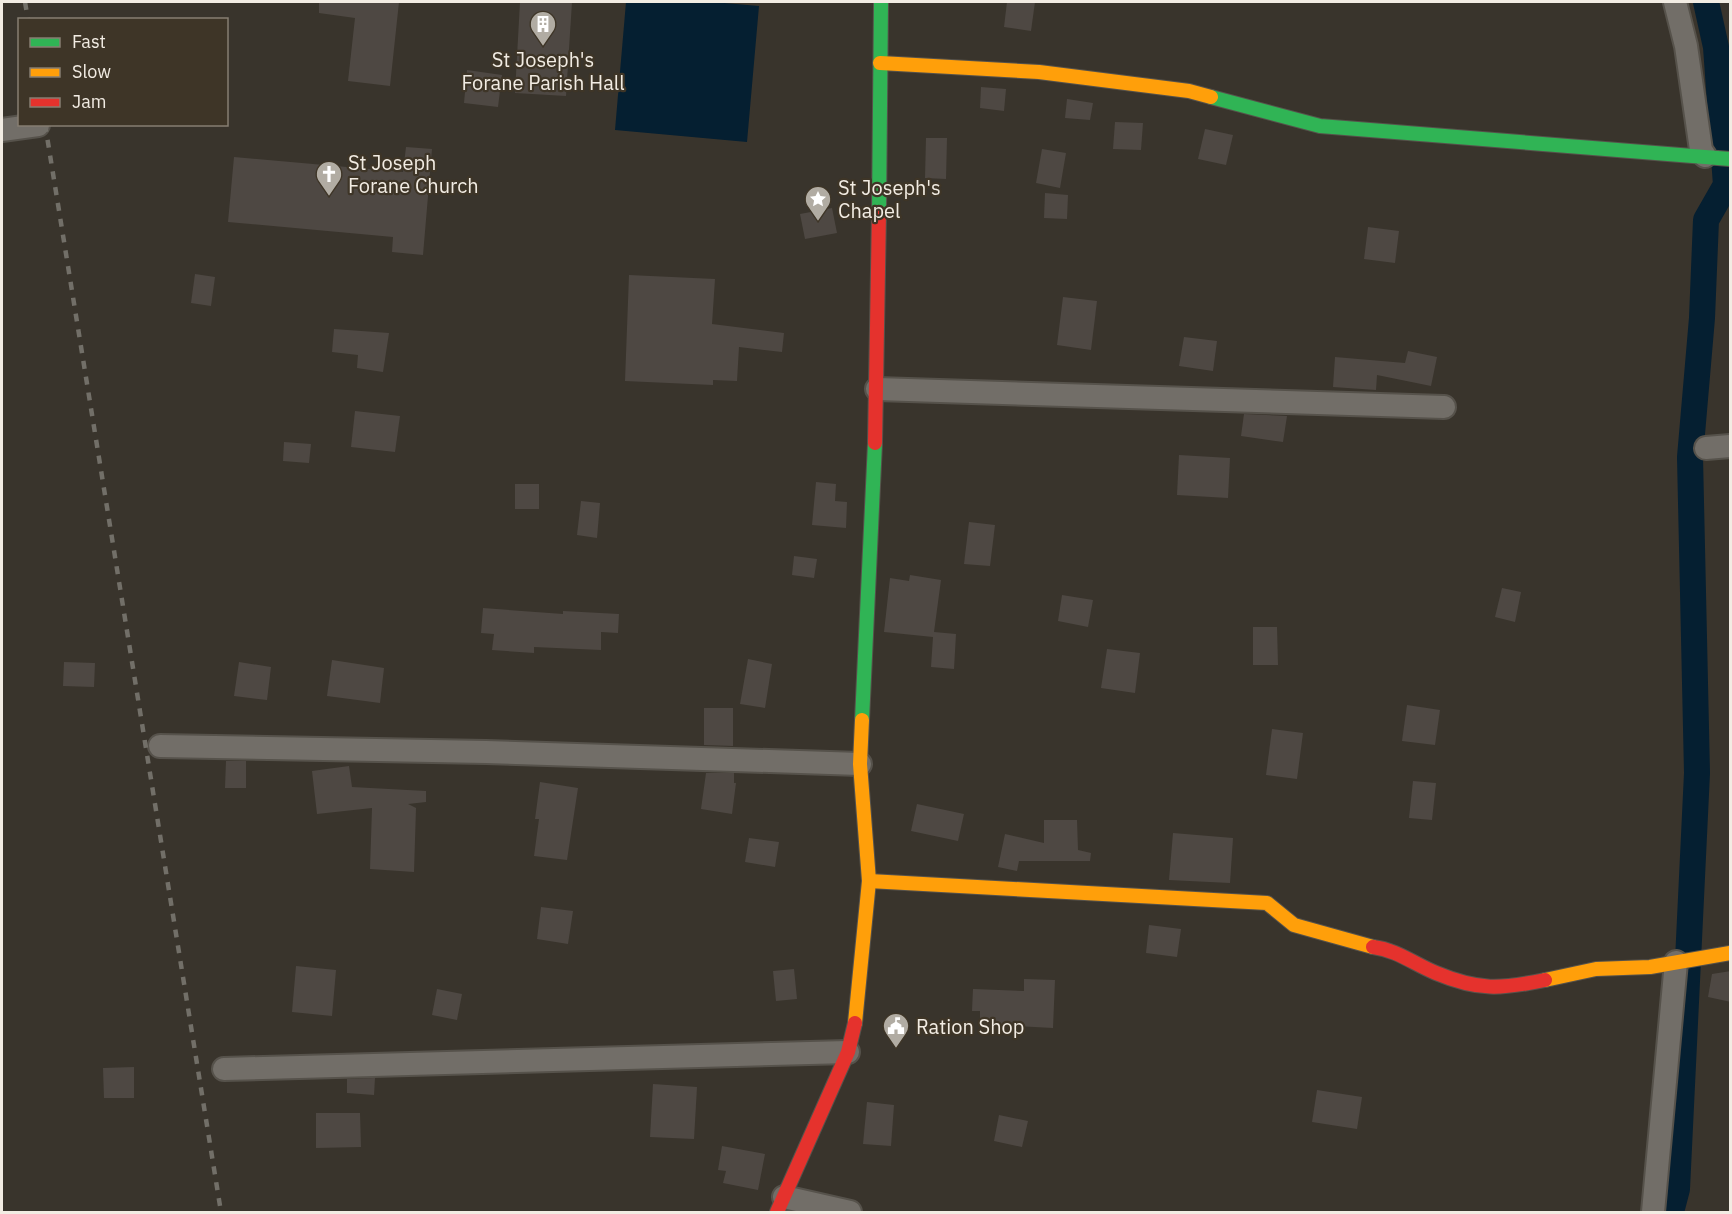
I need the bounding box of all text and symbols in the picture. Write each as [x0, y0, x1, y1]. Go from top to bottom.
building icon: St Joseph's Forane Parish Hall [528, 9, 558, 47]
legend [18, 18, 228, 126]
text: Fast [72, 30, 106, 53]
place label: St Joseph's Forane Parish Hall [461, 46, 625, 96]
text: Slow [72, 60, 111, 83]
text: Jam [72, 90, 107, 113]
place label: St Joseph Forane Church [348, 149, 479, 199]
church icon: St Joseph Forane Church [314, 159, 344, 197]
place label: St Joseph's Chapel [838, 174, 941, 224]
place icon: St Joseph's Chapel [803, 184, 833, 222]
public building icon: Ration Shop [881, 1011, 911, 1049]
place label: Ration Shop [916, 1013, 1024, 1040]

